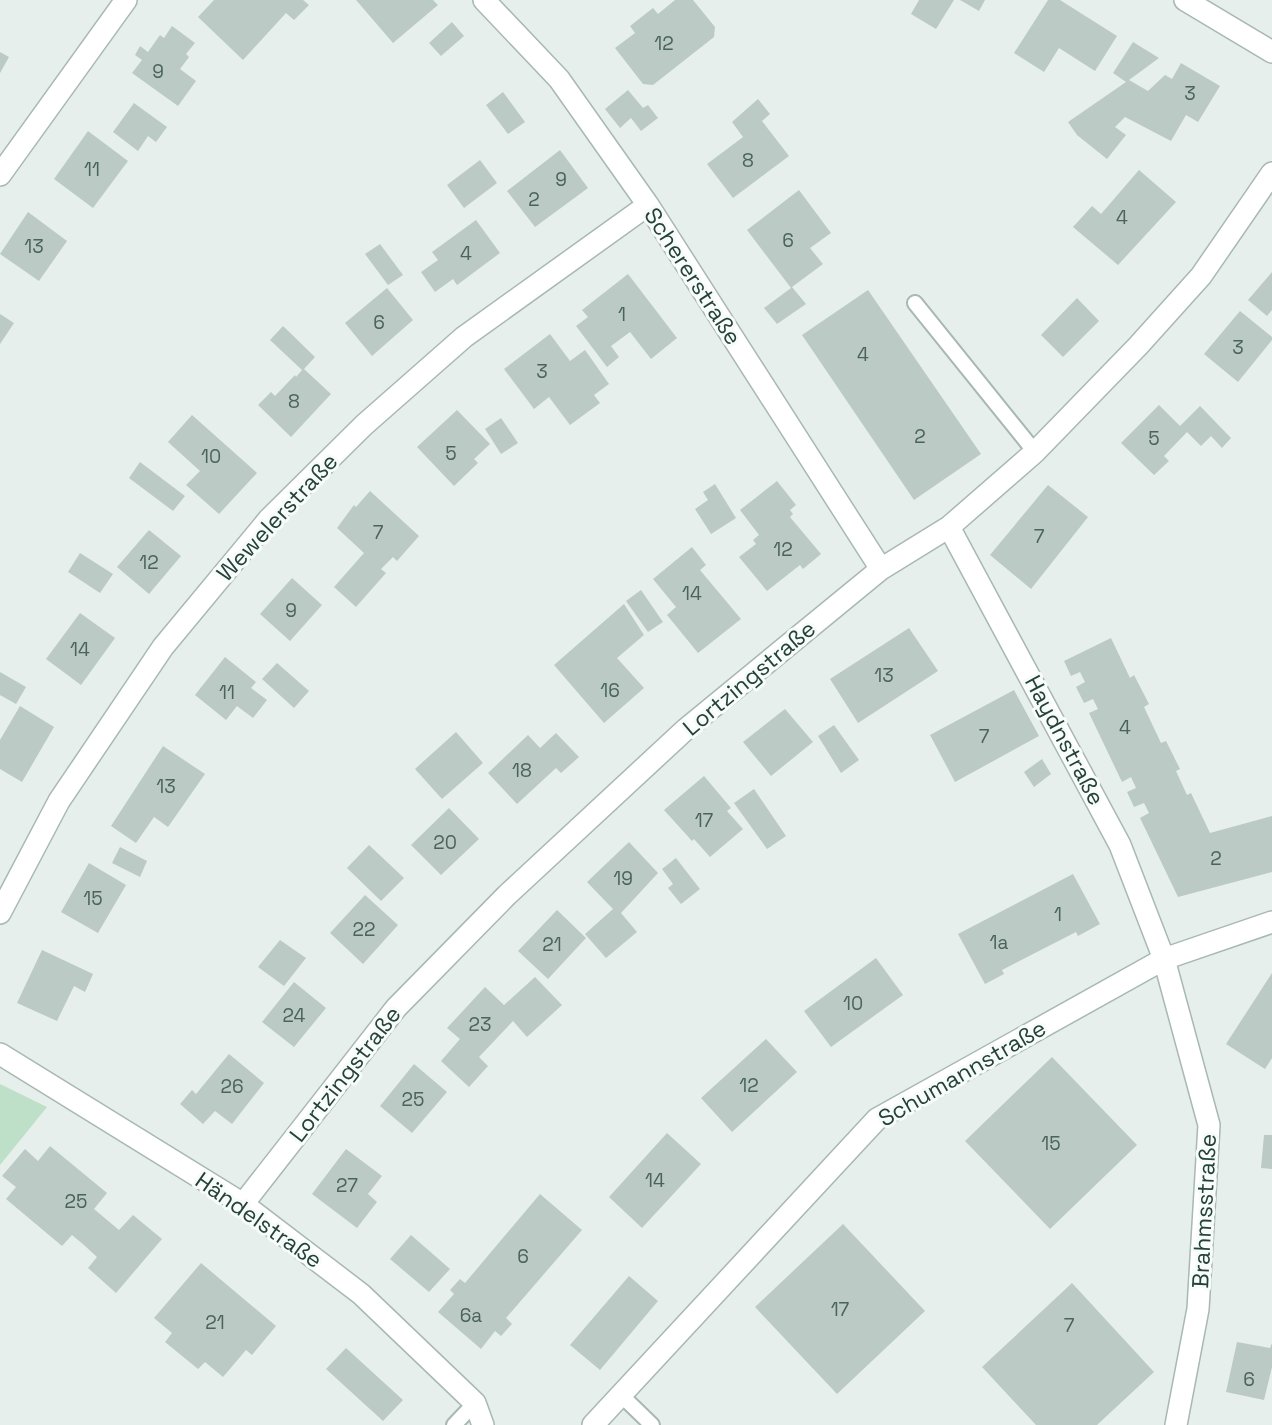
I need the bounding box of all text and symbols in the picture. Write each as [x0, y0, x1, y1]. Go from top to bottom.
house number: 12 [654, 31, 674, 56]
house number: 9 [152, 59, 164, 84]
house number: 3 [1184, 81, 1196, 106]
house number: 8 [742, 148, 754, 173]
house number: 11 [84, 157, 100, 182]
house number: 9 [555, 167, 567, 192]
house number: 2 [528, 187, 540, 212]
street label: Schererstraße [637, 202, 749, 350]
house number: 4 [1116, 205, 1128, 230]
house number: 6 [782, 228, 794, 253]
house number: 13 [24, 234, 44, 259]
house number: 4 [460, 241, 472, 266]
house number: 1 [618, 302, 626, 327]
house number: 6 [373, 310, 385, 335]
house number: 3 [1232, 335, 1244, 360]
house number: 4 [857, 342, 869, 367]
house number: 3 [536, 359, 548, 384]
house number: 8 [288, 389, 300, 414]
house number: 2 [914, 424, 926, 449]
house number: 5 [1148, 426, 1160, 451]
house number: 5 [445, 441, 457, 466]
house number: 10 [201, 444, 221, 469]
street label: Wewelerstraße [210, 447, 344, 587]
house number: 7 [373, 520, 384, 545]
house number: 7 [1034, 524, 1045, 549]
house number: 12 [773, 537, 793, 562]
house number: 12 [139, 550, 159, 575]
house number: 14 [682, 581, 702, 606]
house number: 9 [285, 598, 297, 623]
street label: Lortzingstraße [676, 614, 822, 742]
house number: 14 [70, 637, 90, 662]
house number: 13 [874, 663, 894, 688]
street label: Haydnstraße [1018, 670, 1112, 810]
house number: 16 [600, 678, 620, 703]
house number: 11 [219, 680, 235, 705]
house number: 4 [1119, 715, 1131, 740]
house number: 7 [979, 724, 990, 749]
house number: 18 [512, 758, 532, 783]
house number: 13 [156, 774, 176, 799]
house number: 17 [695, 808, 714, 833]
house number: 20 [433, 830, 457, 855]
house number: 2 [1210, 846, 1222, 871]
house number: 19 [613, 866, 633, 891]
house number: 15 [83, 886, 103, 911]
house number: 1 [1054, 902, 1062, 927]
house number: 22 [353, 917, 375, 942]
house number: 1a [990, 930, 1009, 955]
house number: 21 [542, 932, 562, 957]
house number: 10 [843, 991, 863, 1016]
street label: Lortzingstraße [283, 1000, 407, 1148]
house number: 24 [283, 1003, 306, 1028]
house number: 23 [469, 1012, 491, 1037]
street label: Schumannstraße [873, 1013, 1051, 1133]
house number: 12 [739, 1073, 759, 1098]
house number: 26 [220, 1074, 244, 1099]
house number: 25 [402, 1087, 424, 1112]
house number: 15 [1041, 1131, 1061, 1156]
street label: Brahmsstraße [1185, 1133, 1223, 1289]
street label: Händelstraße [190, 1165, 328, 1275]
house number: 14 [645, 1168, 665, 1193]
house number: 27 [336, 1173, 358, 1198]
house number: 25 [65, 1189, 87, 1214]
house number: 6 [517, 1244, 529, 1269]
house number: 17 [831, 1297, 850, 1322]
house number: 6a [460, 1303, 482, 1328]
house number: 21 [205, 1310, 225, 1335]
house number: 7 [1064, 1313, 1075, 1338]
house number: 6 [1243, 1367, 1255, 1392]

